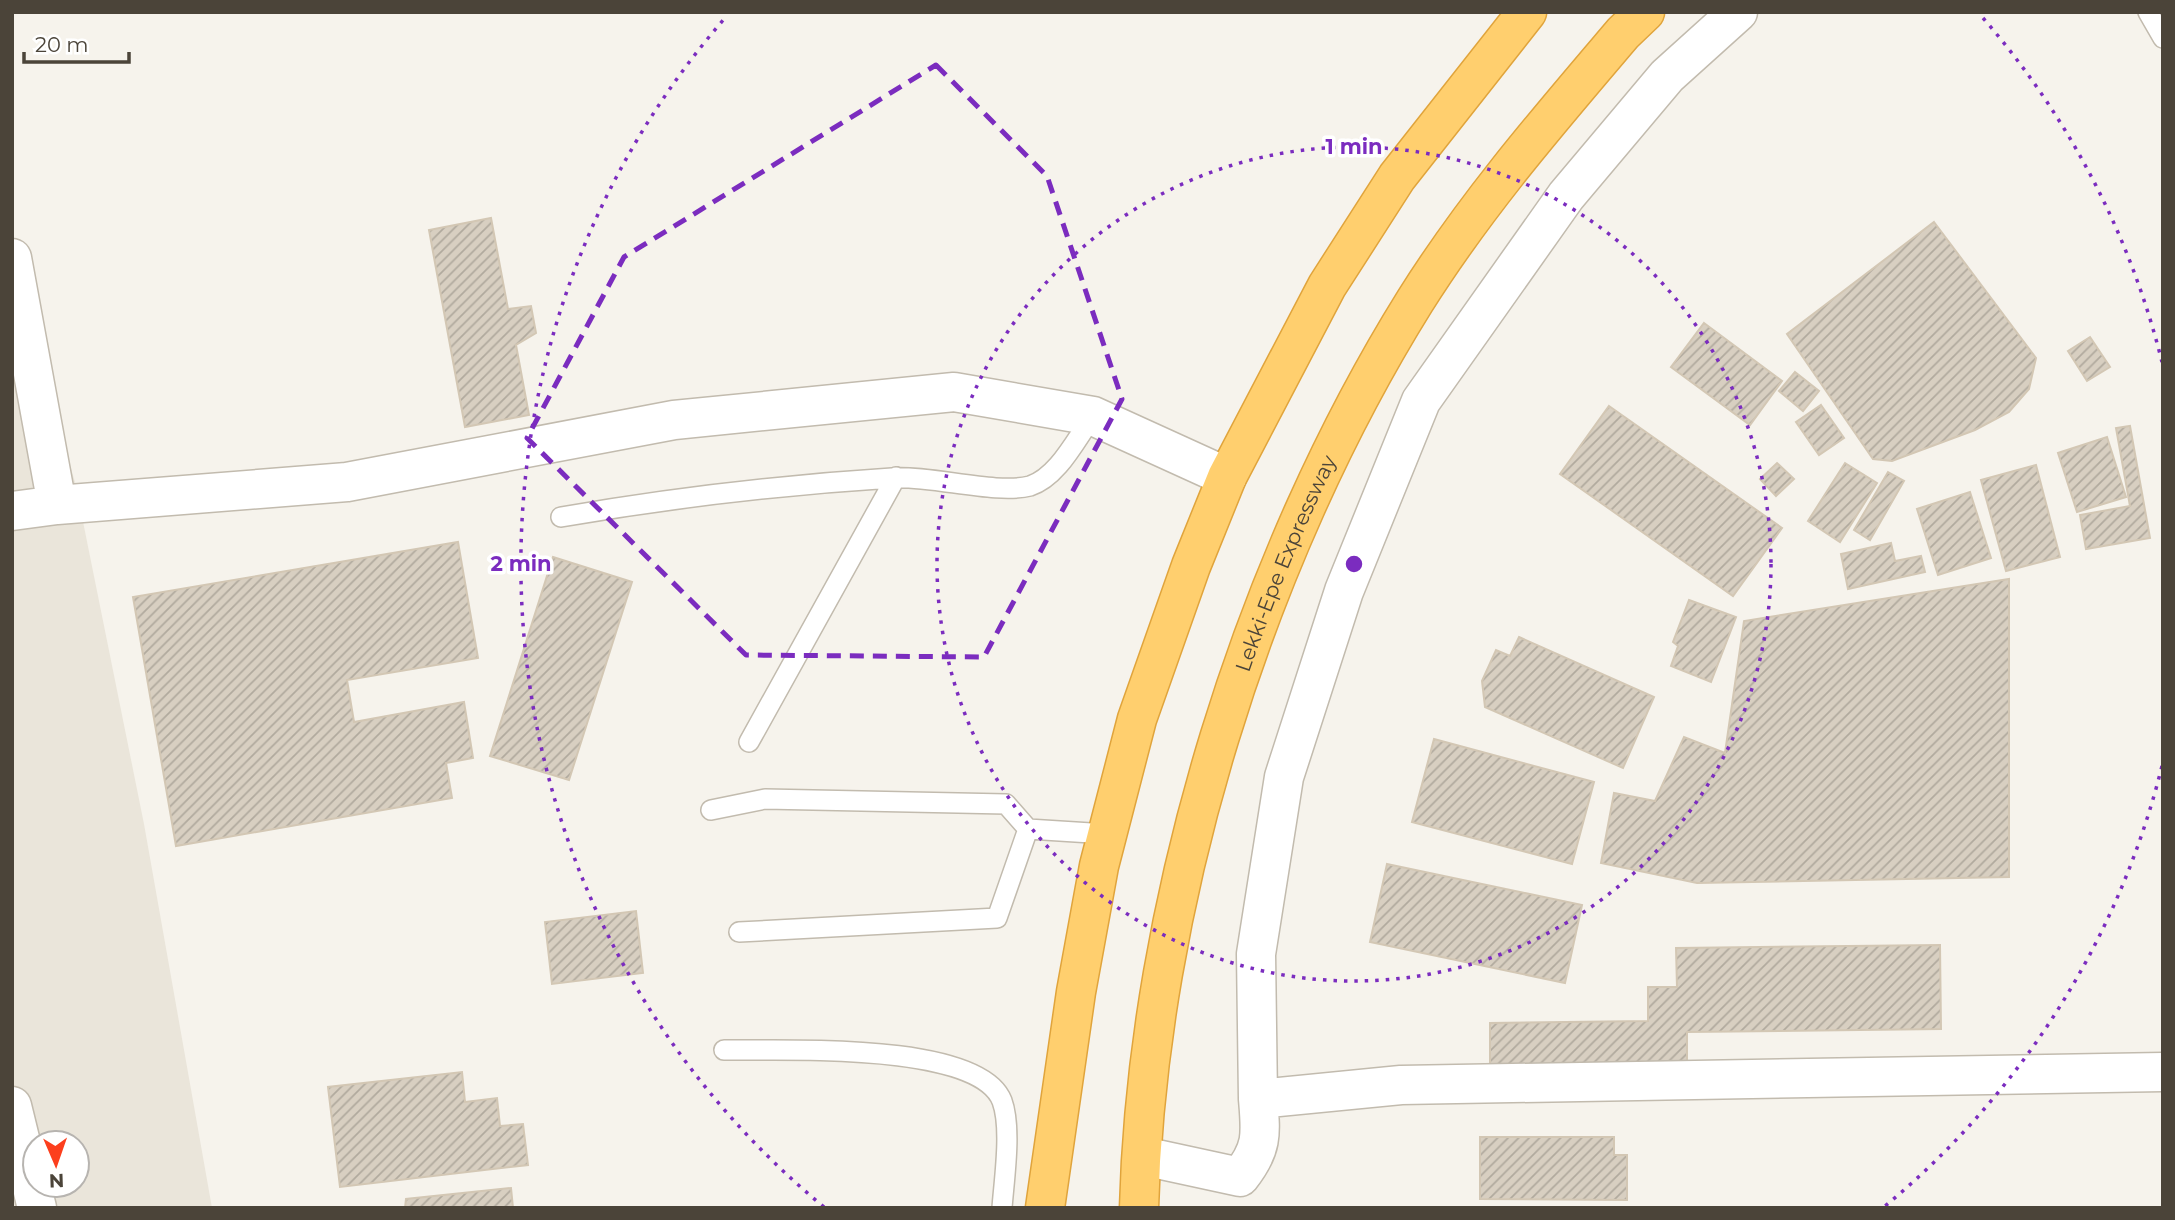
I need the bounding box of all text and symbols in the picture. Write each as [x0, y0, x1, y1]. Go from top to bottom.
scale bar [24, 21, 130, 65]
text: 20 m [35, 32, 89, 57]
text: 1 min [1325, 134, 1383, 159]
street label: Lekki-Epe Expressway [1229, 450, 1341, 675]
text: 2 min [490, 551, 552, 576]
centre of rings [1342, 552, 1366, 576]
north arrow [21, 1129, 91, 1199]
text: N [48, 1169, 65, 1192]

